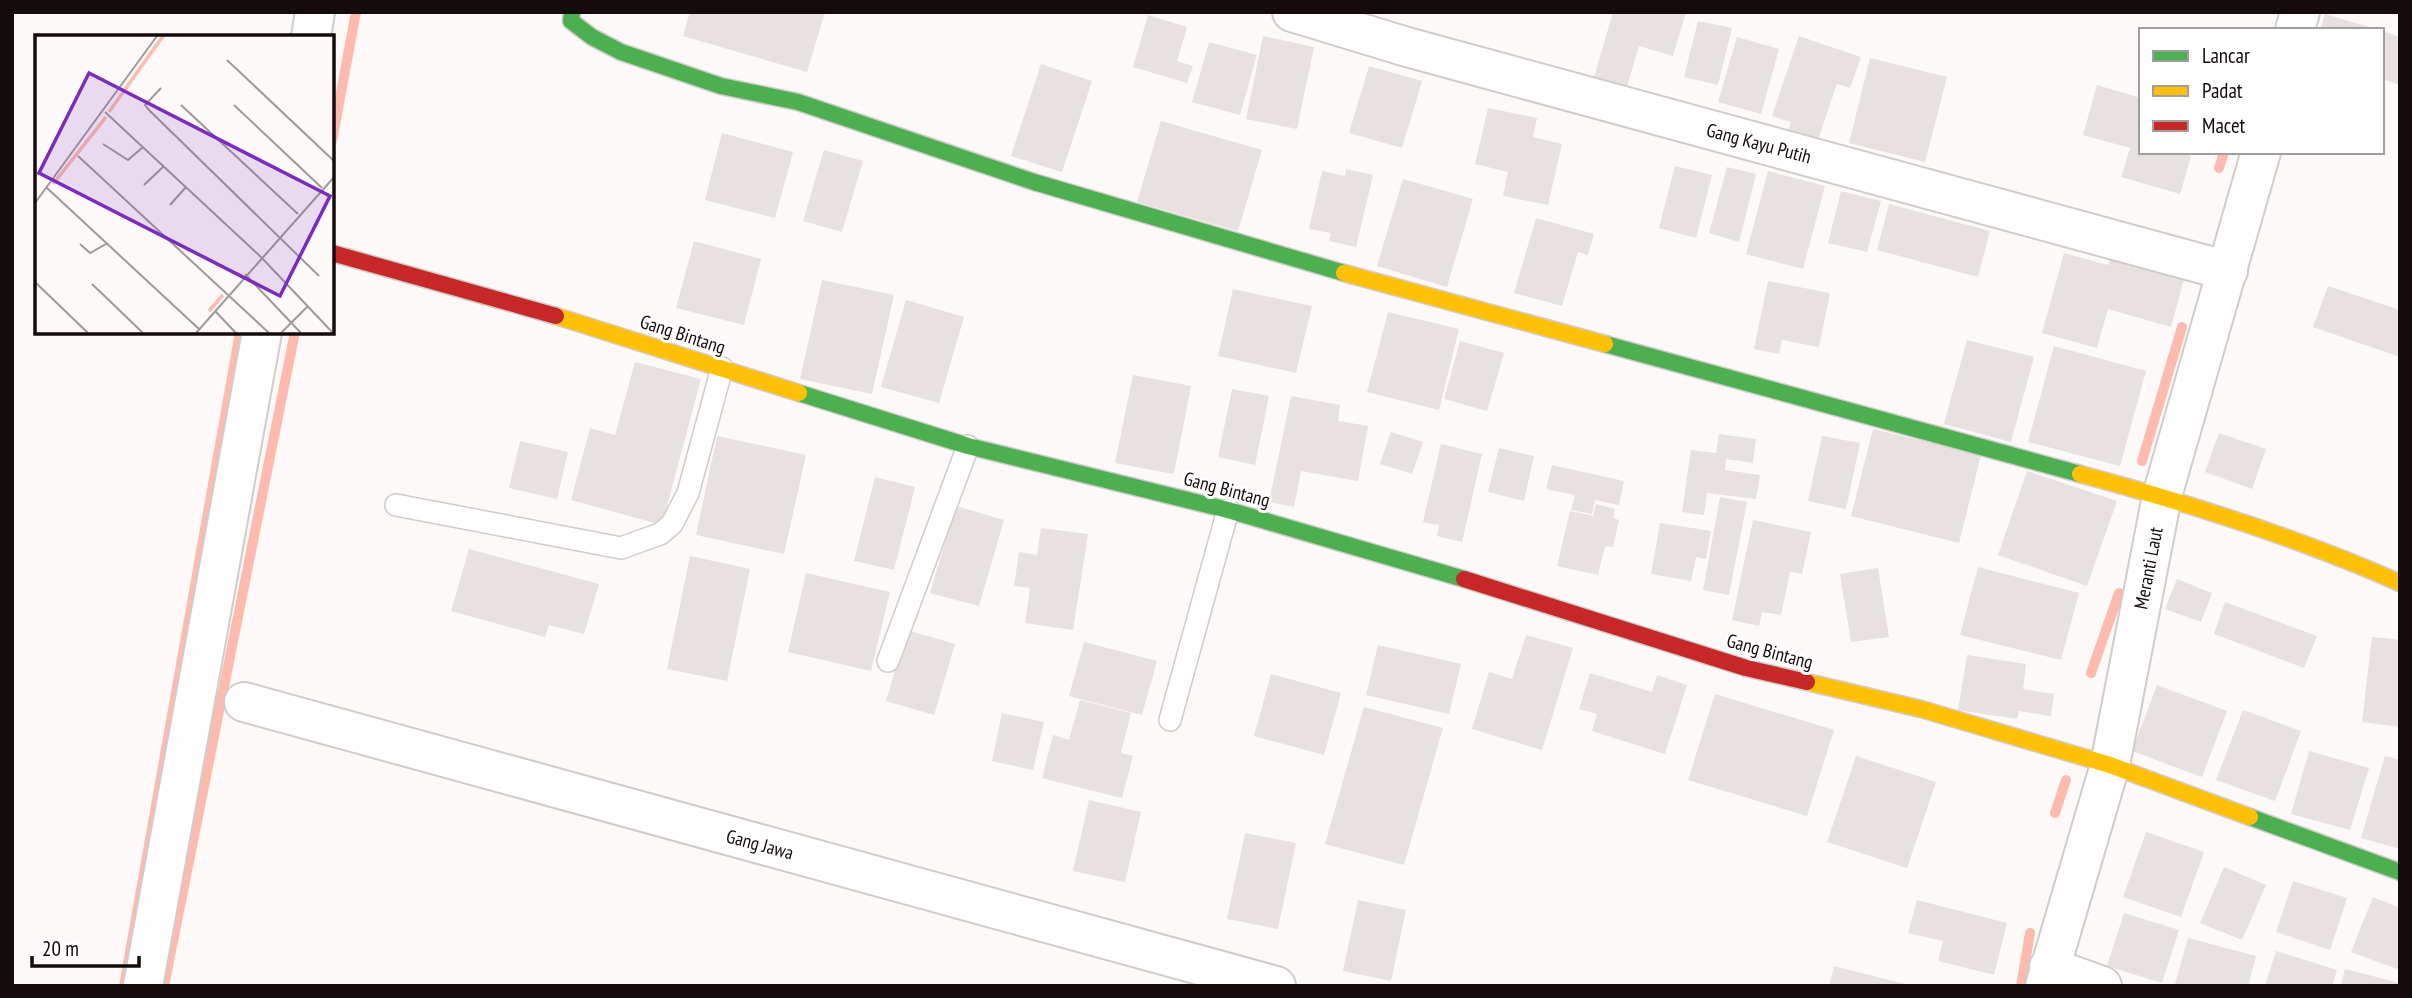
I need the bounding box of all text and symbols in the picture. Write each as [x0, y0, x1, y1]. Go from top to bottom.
legend [2139, 28, 2384, 154]
inset map [35, 35, 334, 334]
text: Lancar [2202, 42, 2250, 69]
text: Padat [2202, 77, 2243, 104]
text: Macet [2202, 112, 2246, 139]
street label: Gang Kayu Putih [1704, 117, 1814, 169]
street label: Gang Bintang [637, 309, 729, 359]
street label: Gang Bintang [1181, 466, 1273, 512]
street label: Meranti Laut [2128, 524, 2168, 611]
street label: Gang Bintang [1724, 628, 1816, 674]
street label: Gang Jawa [724, 824, 796, 864]
scale bar [32, 925, 138, 969]
text: 20 m [42, 935, 79, 962]

